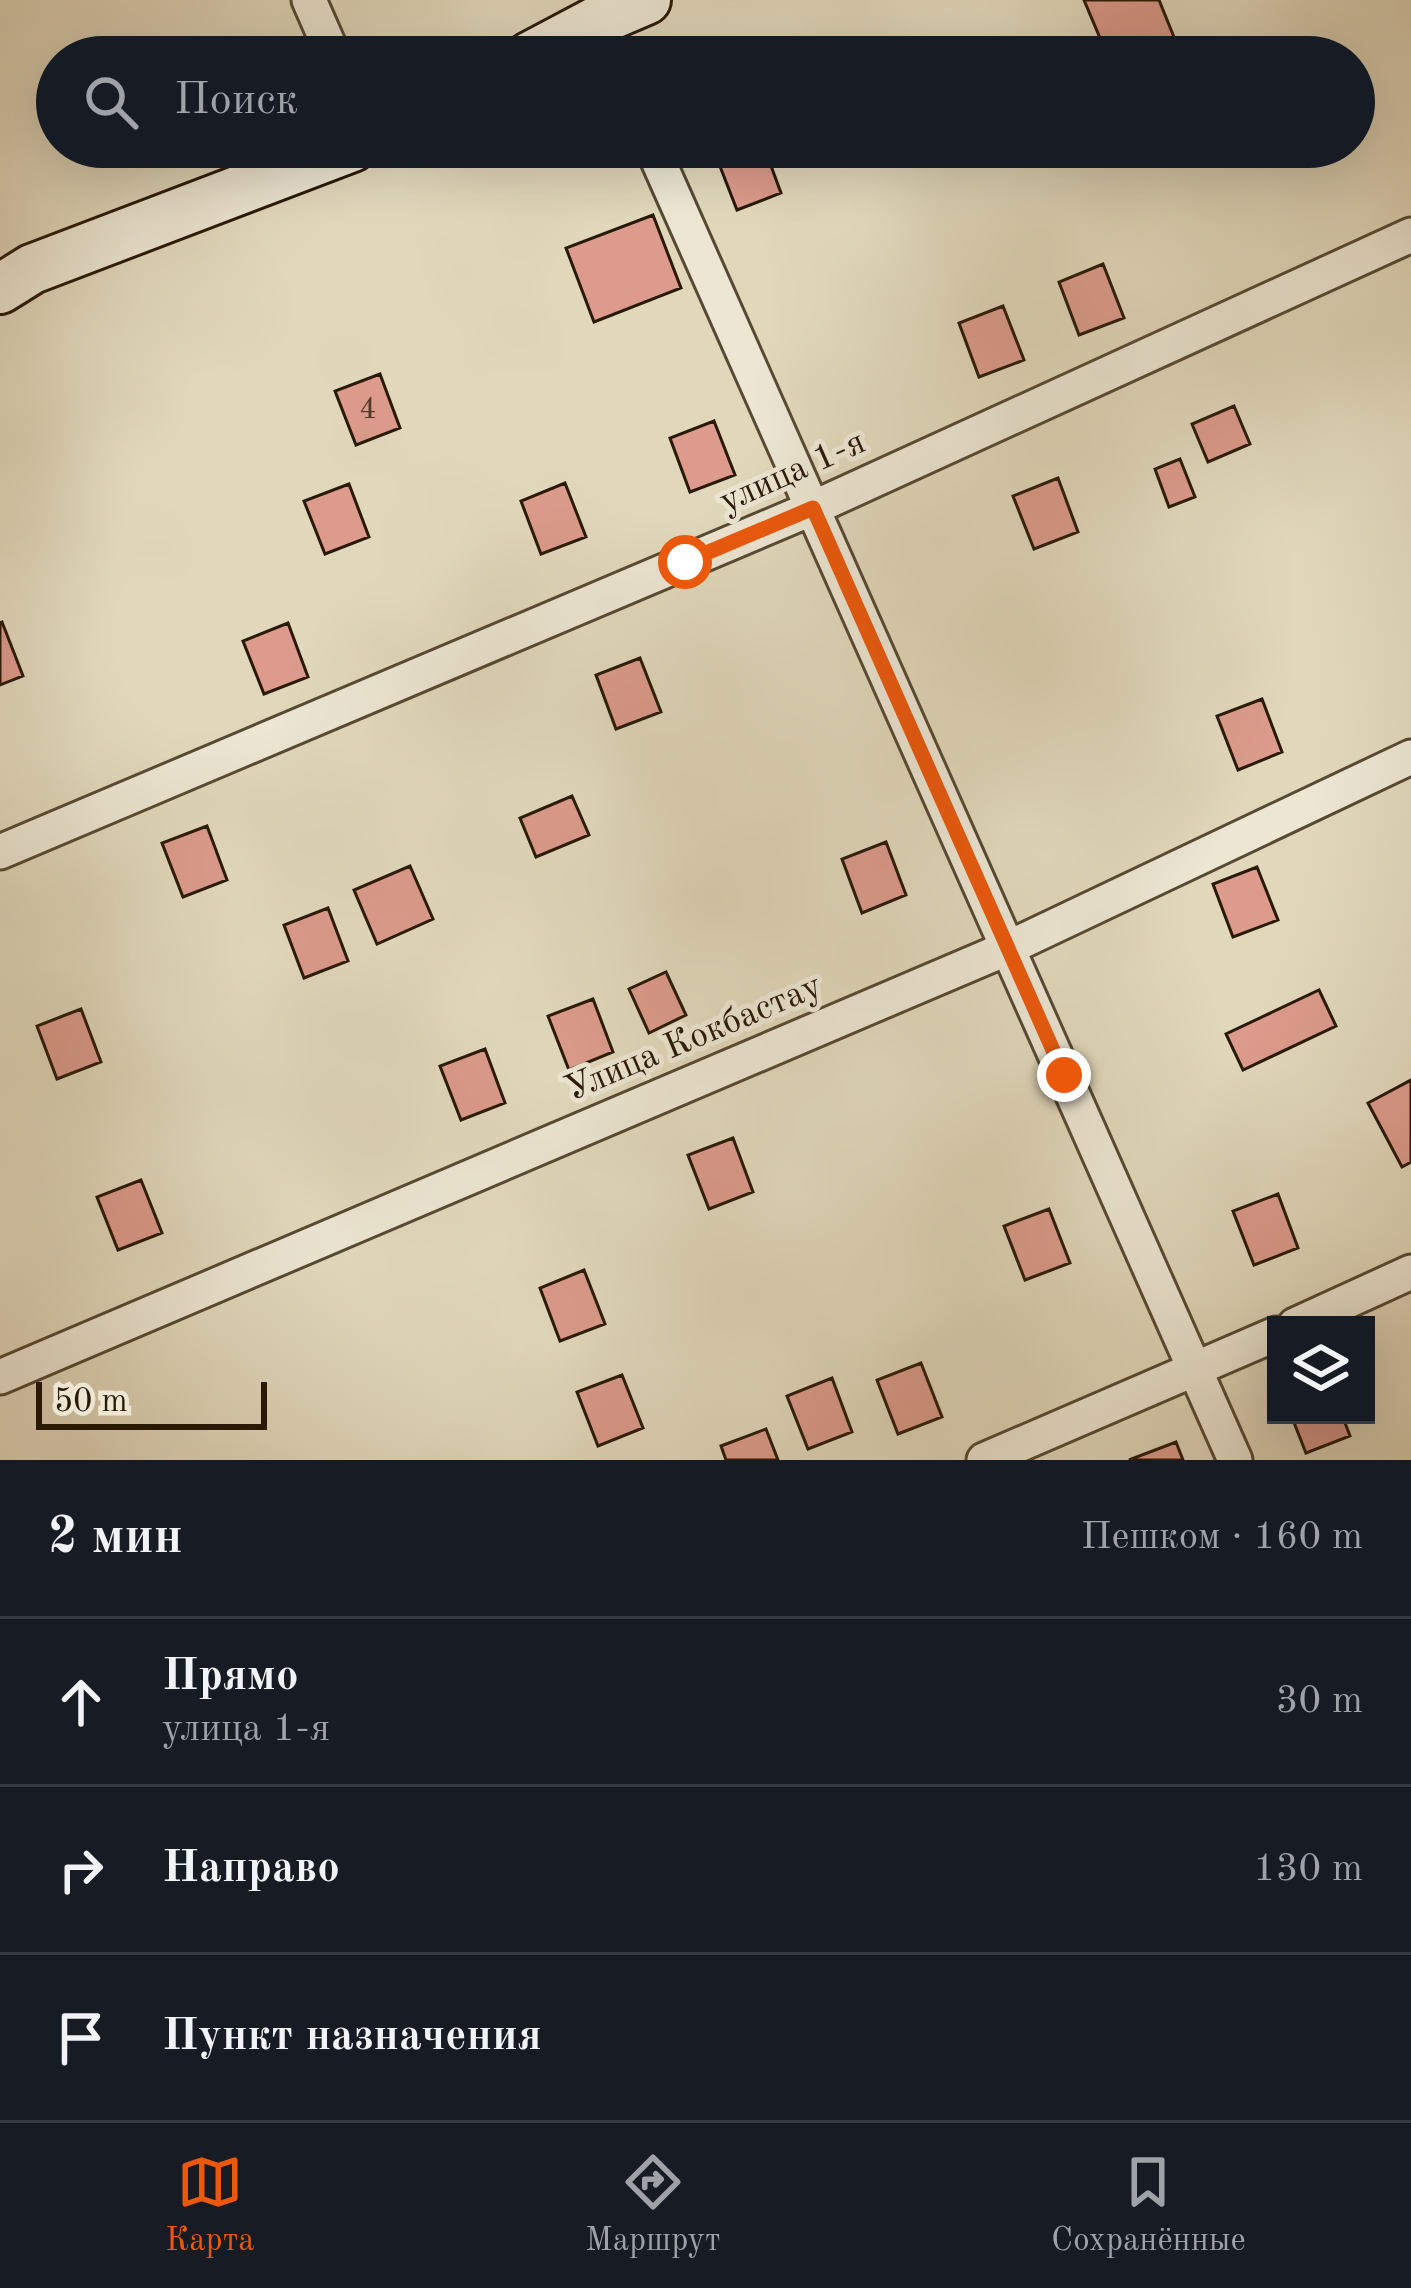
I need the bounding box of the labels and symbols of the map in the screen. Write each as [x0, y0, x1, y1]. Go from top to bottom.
house number: 4 [359, 395, 377, 425]
street label: улица 1-я [715, 425, 871, 521]
route start [658, 535, 712, 589]
street label: Улица Кокбастау [560, 969, 828, 1109]
route end [1037, 1048, 1091, 1102]
scale bar [36, 1376, 267, 1429]

